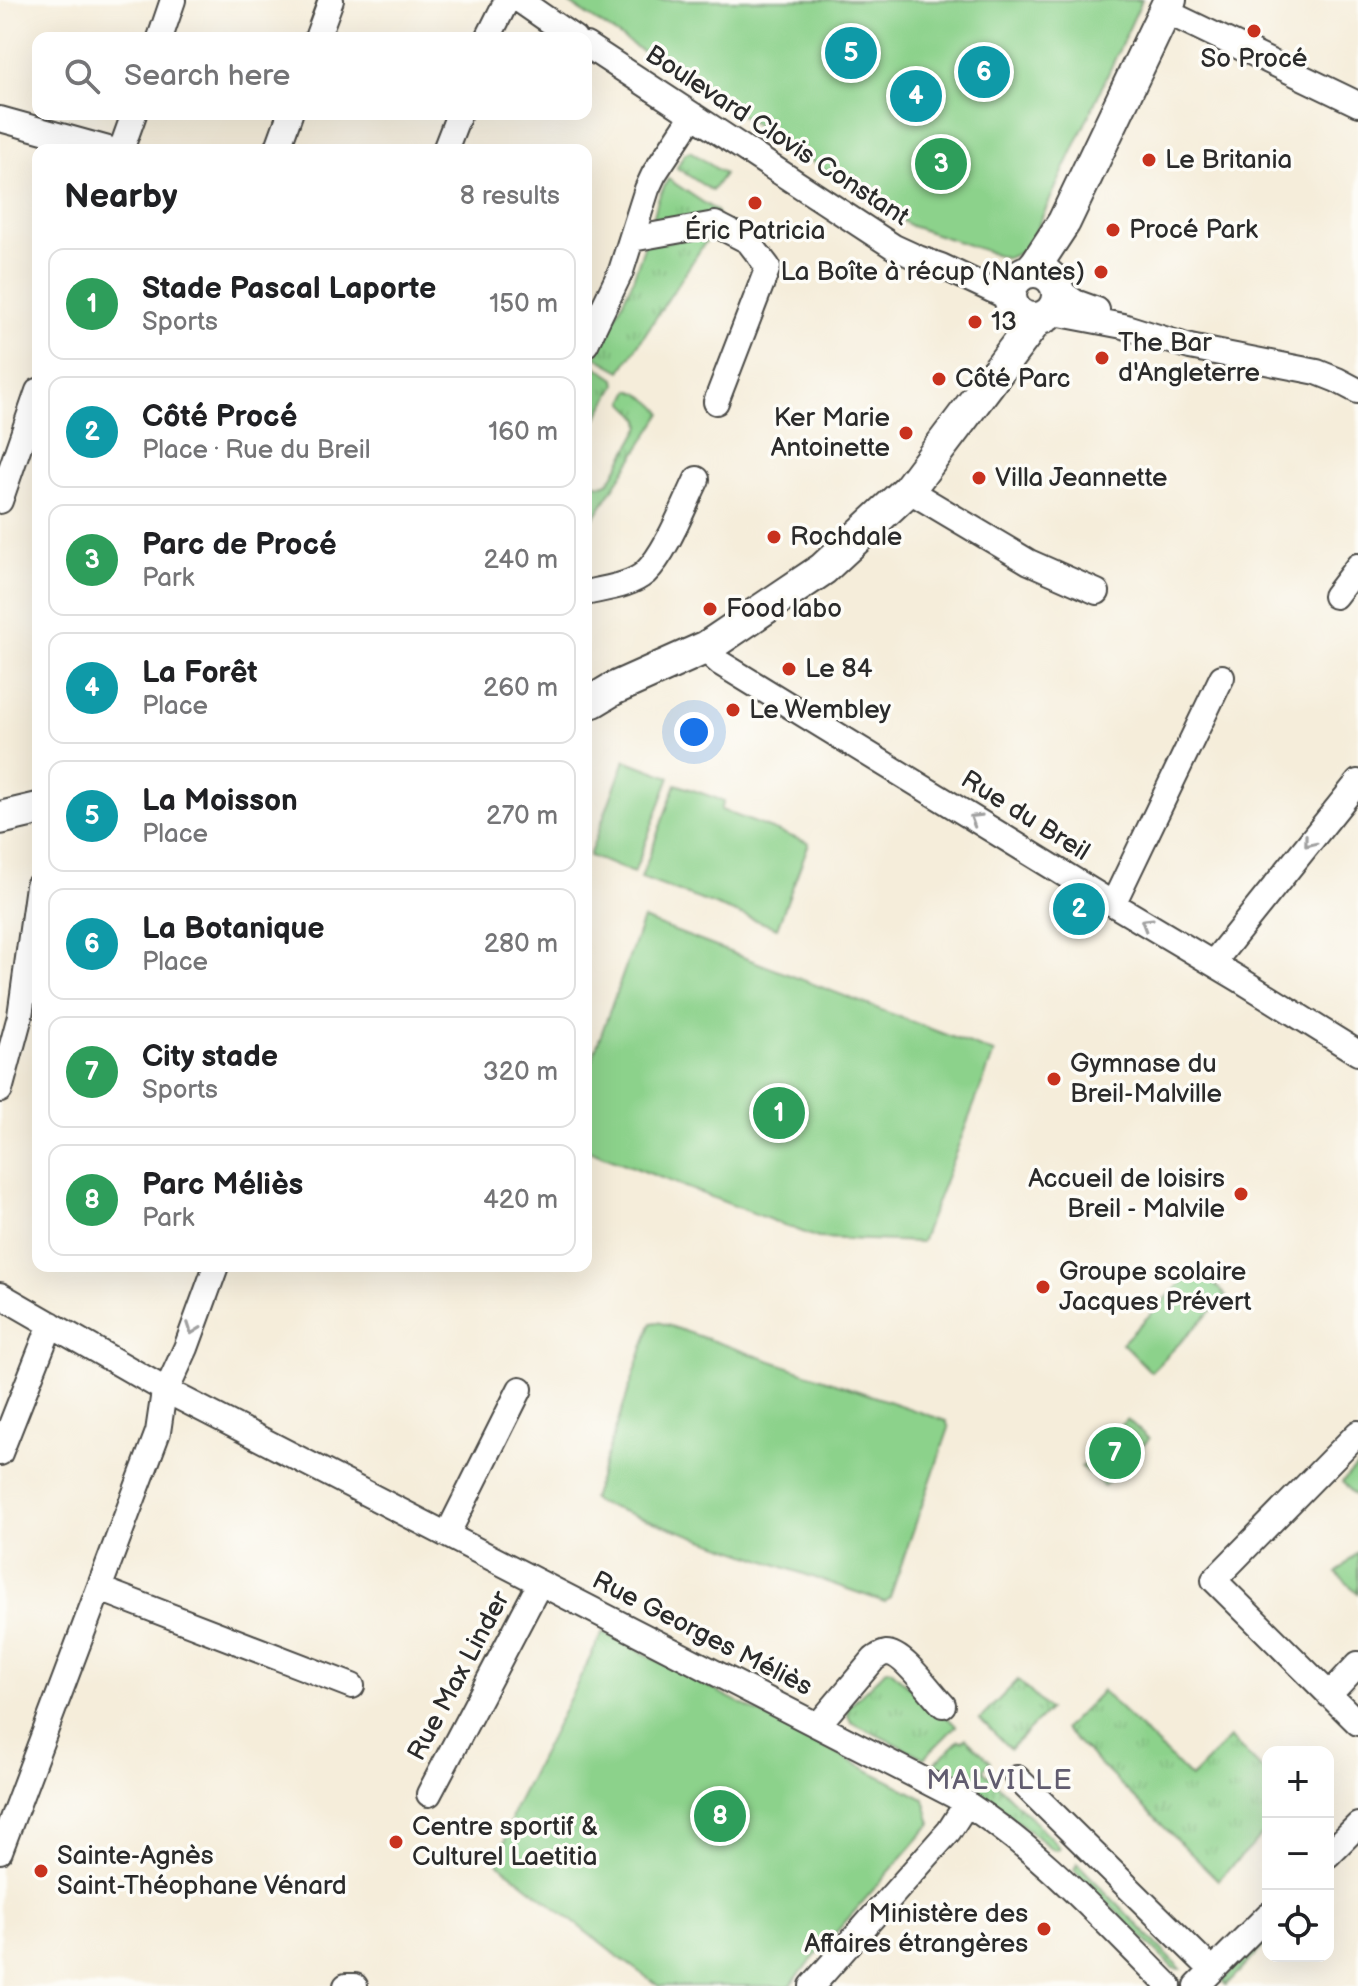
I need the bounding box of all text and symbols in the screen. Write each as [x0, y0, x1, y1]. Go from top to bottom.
marker: So Procé [1245, 22, 1263, 40]
pin: 5 [825, 23, 877, 83]
search box [32, 32, 592, 120]
street label: Boulevard Clovis Constant [639, 39, 915, 233]
pin: 6 [958, 42, 1010, 102]
place label: So Procé [1201, 44, 1308, 75]
icon: search [60, 54, 104, 98]
text: Search here [124, 58, 290, 94]
pin: 4 [890, 66, 942, 126]
pin: 3 [915, 134, 967, 194]
place label: Le Britania [1165, 145, 1292, 176]
marker: Le Britania [1140, 151, 1158, 169]
text: Nearby [64, 176, 178, 217]
text: 8 results [460, 181, 560, 212]
marker: Éric Patricia [746, 194, 764, 212]
place label: Éric Patricia [685, 215, 826, 247]
place label: Procé Park [1129, 215, 1258, 246]
marker: Procé Park [1104, 221, 1122, 239]
place label: La Boîte à récup (Nantes) [781, 257, 1085, 288]
marker: La Boîte à récup (Nantes) [1092, 263, 1110, 281]
text: Stade Pascal Laporte [142, 271, 436, 307]
text: 1 [87, 289, 97, 320]
text: 150 m [489, 289, 558, 320]
text: Sports [142, 307, 218, 338]
place label: 13 [991, 307, 1017, 338]
marker: 13 [966, 313, 984, 331]
place label: The Bar d'Angleterre [1118, 328, 1260, 389]
marker: The Bar d'Angleterre [1093, 349, 1111, 367]
place label: Côté Parc [955, 364, 1070, 395]
marker: Côté Parc [930, 370, 948, 388]
text: Côté Procé [142, 399, 297, 435]
place label: Ker Marie Antoinette [771, 403, 890, 464]
text: 2 [84, 417, 100, 448]
text: 160 m [488, 417, 558, 448]
marker: Ker Marie Antoinette [897, 424, 915, 442]
text: Place · Rue du Breil [142, 435, 371, 466]
place label: Villa Jeannette [995, 463, 1167, 494]
marker: Villa Jeannette [970, 469, 988, 487]
place label: Rochdale [790, 522, 902, 553]
text: Parc de Procé [142, 527, 337, 563]
marker: Rochdale [765, 528, 783, 546]
text: 3 [84, 545, 100, 576]
text: 240 m [483, 545, 558, 576]
text: Park [142, 563, 194, 594]
place label: Food labo [726, 594, 842, 625]
marker: Food labo [701, 600, 719, 618]
place label: Le 84 [805, 654, 873, 685]
text: La Forêt [142, 655, 257, 691]
marker: Le 84 [780, 660, 798, 678]
text: 4 [84, 673, 100, 704]
text: 260 m [483, 673, 558, 704]
text: Place [142, 691, 208, 722]
place label: Le Wembley [749, 695, 891, 726]
marker: Le Wembley [724, 701, 742, 719]
your location [674, 712, 714, 752]
street label: Rue du Breil [955, 764, 1095, 868]
text: La Moisson [142, 783, 298, 819]
text: 5 [84, 801, 100, 832]
text: 270 m [486, 801, 558, 832]
one-way arrow [969, 813, 984, 829]
text: Place [142, 819, 208, 850]
one-way arrow [1304, 833, 1319, 848]
pin: 2 [1053, 879, 1105, 939]
text: La Botanique [142, 911, 325, 947]
one-way arrow [1140, 917, 1155, 933]
text: 6 [84, 929, 100, 960]
text: 280 m [484, 929, 558, 960]
text: Place [142, 947, 208, 978]
text: City stade [142, 1039, 278, 1075]
place label: Gymnase du Breil-Malville [1070, 1049, 1222, 1110]
text: 7 [85, 1057, 99, 1088]
text: 320 m [483, 1057, 558, 1088]
marker: Gymnase du Breil-Malville [1045, 1070, 1063, 1088]
text: Sports [142, 1075, 218, 1106]
pin: 1 [753, 1083, 805, 1143]
place label: Accueil de loisirs Breil - Malvile [1028, 1164, 1225, 1225]
text: Parc Méliès [142, 1167, 303, 1203]
text: 8 [84, 1185, 100, 1216]
text: 420 m [483, 1185, 558, 1216]
marker: Accueil de loisirs Breil - Malvile [1232, 1185, 1250, 1203]
text: Park [142, 1203, 194, 1234]
place label: Groupe scolaire Jacques Prévert [1059, 1257, 1252, 1318]
marker: Groupe scolaire Jacques Prévert [1034, 1278, 1052, 1296]
one-way arrow [186, 1321, 203, 1335]
pin: 7 [1089, 1423, 1141, 1483]
street label: Rue Georges Méliès [587, 1565, 817, 1703]
street label: Rue Max Linder [401, 1586, 517, 1766]
map controls [1262, 1746, 1334, 1962]
button: + [1262, 1746, 1334, 1818]
district label: MALVILLE [926, 1764, 1074, 1797]
pin: 8 [694, 1786, 746, 1846]
place label: Centre sportif & Culturel Laetitia [412, 1812, 599, 1873]
button: − [1262, 1818, 1334, 1890]
marker: Centre sportif & Culturel Laetitia [387, 1833, 405, 1851]
place label: Sainte-Agnès Saint-Théophane Vénard [57, 1841, 347, 1902]
marker: Sainte-Agnès Saint-Théophane Vénard [32, 1862, 50, 1880]
button: locate [1262, 1890, 1334, 1962]
place label: Ministère des Affaires étrangères [804, 1899, 1028, 1960]
marker: Ministère des Affaires étrangères [1035, 1920, 1053, 1938]

